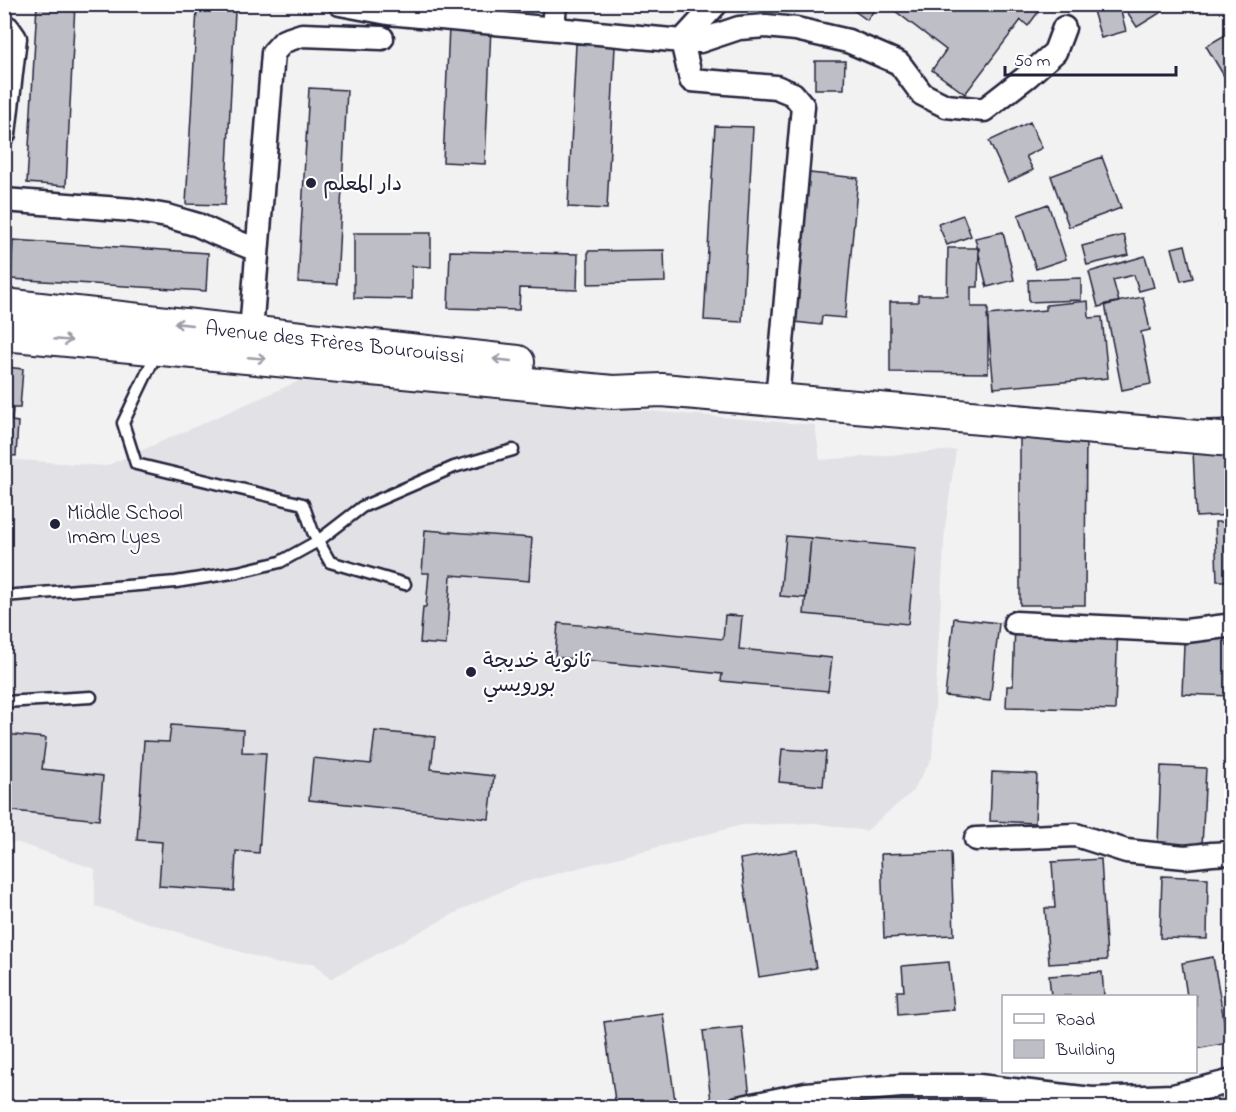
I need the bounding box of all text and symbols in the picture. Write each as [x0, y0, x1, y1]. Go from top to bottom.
scale bar [1005, 39, 1176, 77]
text: 50 m [1014, 49, 1051, 75]
place label: دار المعلم [323, 170, 402, 200]
marker: دار المعلم [304, 176, 318, 190]
street label: Avenue des Frères Bourouissi [204, 314, 466, 373]
one-way arrow [174, 318, 194, 329]
one-way arrow [52, 335, 72, 346]
one-way arrow [246, 353, 266, 364]
one-way arrow [493, 354, 513, 365]
place label: Middle School Imam Lyes [67, 499, 183, 555]
marker: Middle School Imam Lyes [48, 517, 62, 531]
place label: ثانوية خديجة بورويسي [483, 647, 591, 703]
marker: ثانوية خديجة بورويسي [464, 665, 478, 679]
legend [1002, 995, 1197, 1073]
text: Road [1056, 1008, 1095, 1034]
text: Building [1055, 1038, 1115, 1065]

